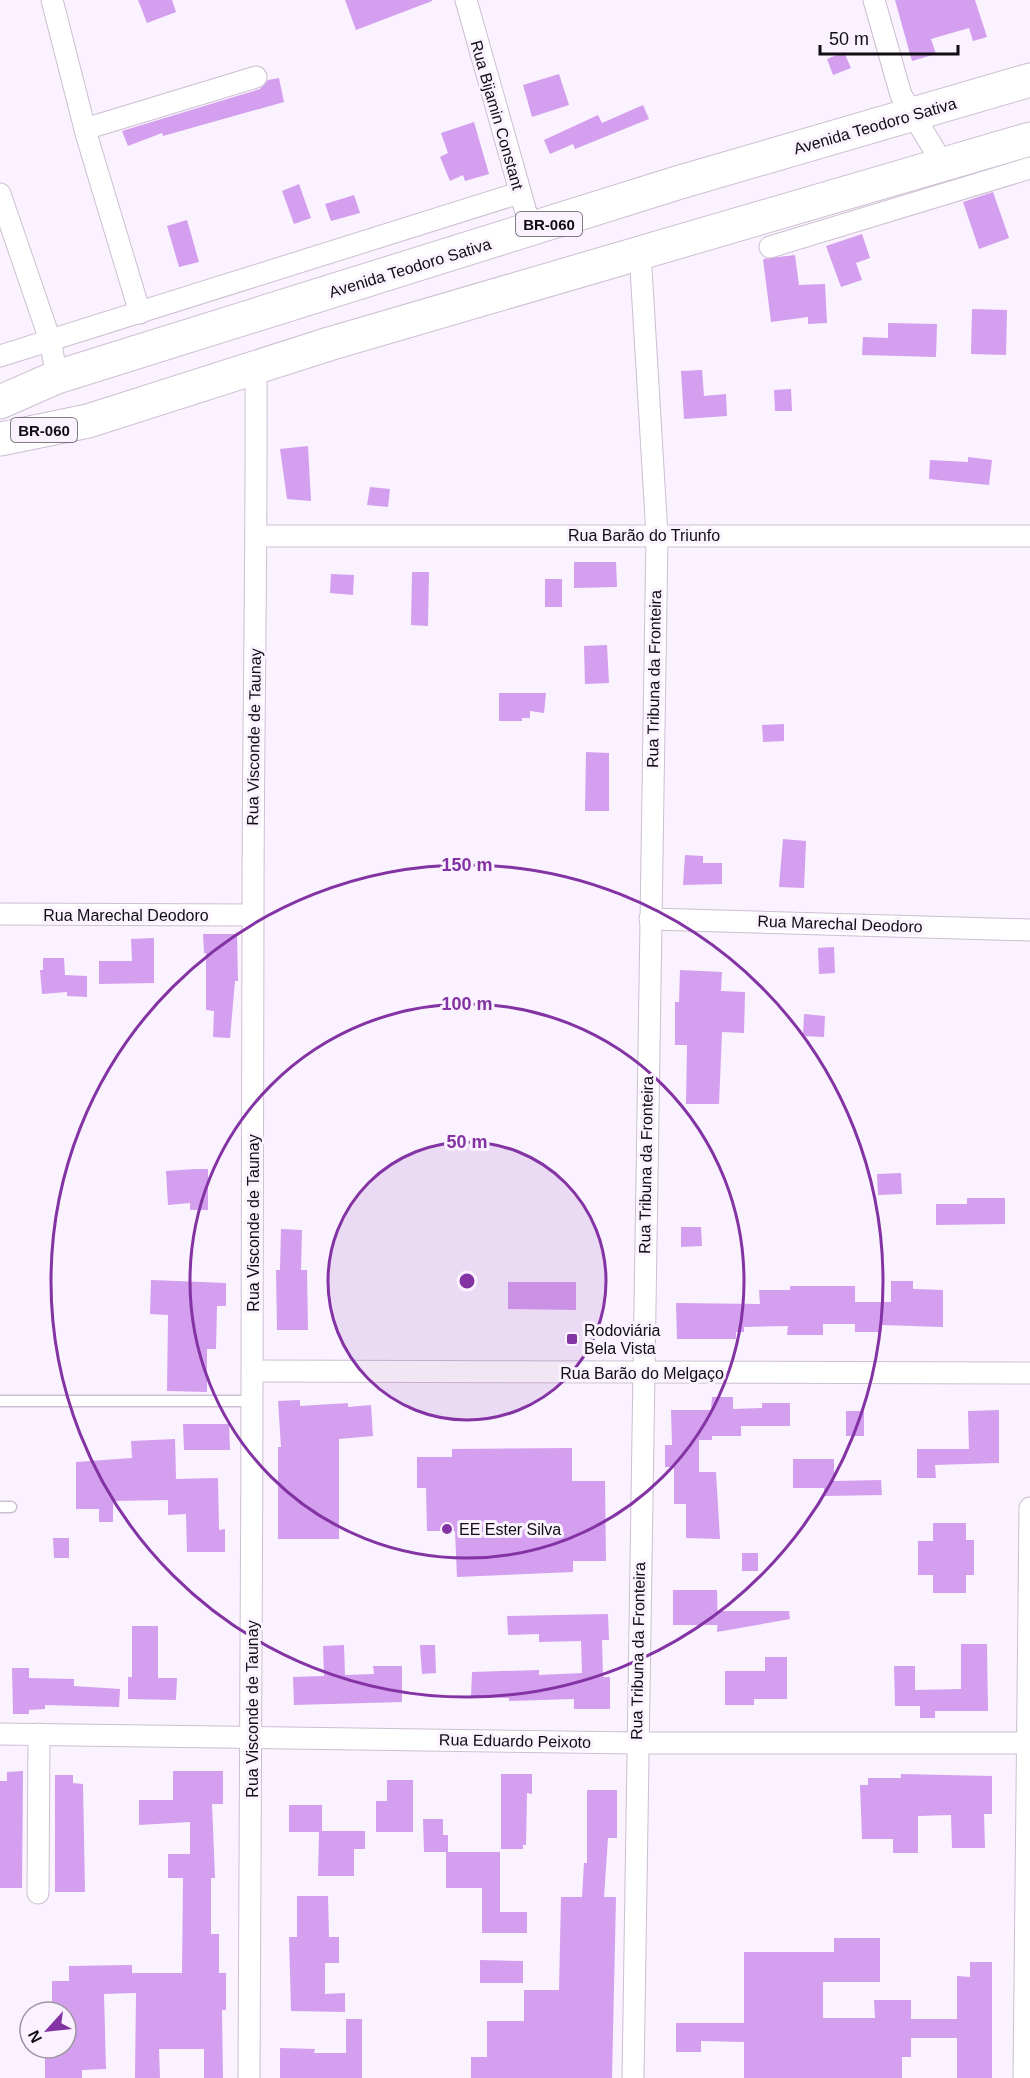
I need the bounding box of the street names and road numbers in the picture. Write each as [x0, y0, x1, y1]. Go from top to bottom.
street label: Rua Bijamin Constant [468, 38, 527, 192]
street label: Avenida Teodoro Sativa [792, 95, 958, 157]
road number: BR-060 [516, 212, 582, 236]
street label: Avenida Teodoro Sativa [327, 235, 493, 301]
road number: BR-060 [11, 418, 77, 442]
street label: Rua Barão do Triunfo [568, 527, 720, 544]
street label: Rua Tribuna da Fronteira [644, 590, 664, 768]
street label: Rua Visconde de Taunay [244, 648, 264, 826]
street label: Rua Marechal Deodoro [43, 907, 209, 924]
street label: Rua Marechal Deodoro [757, 913, 923, 935]
street label: Rua Tribuna da Fronteira [636, 1076, 656, 1254]
street label: Rua Visconde de Taunay [245, 1134, 262, 1312]
street label: Rua Barão do Melgaço [560, 1365, 724, 1382]
street label: Rua Tribuna da Fronteira [628, 1562, 648, 1740]
street label: Rua Visconde de Taunay [244, 1620, 261, 1798]
street label: Rua Eduardo Peixoto [439, 1731, 591, 1751]

